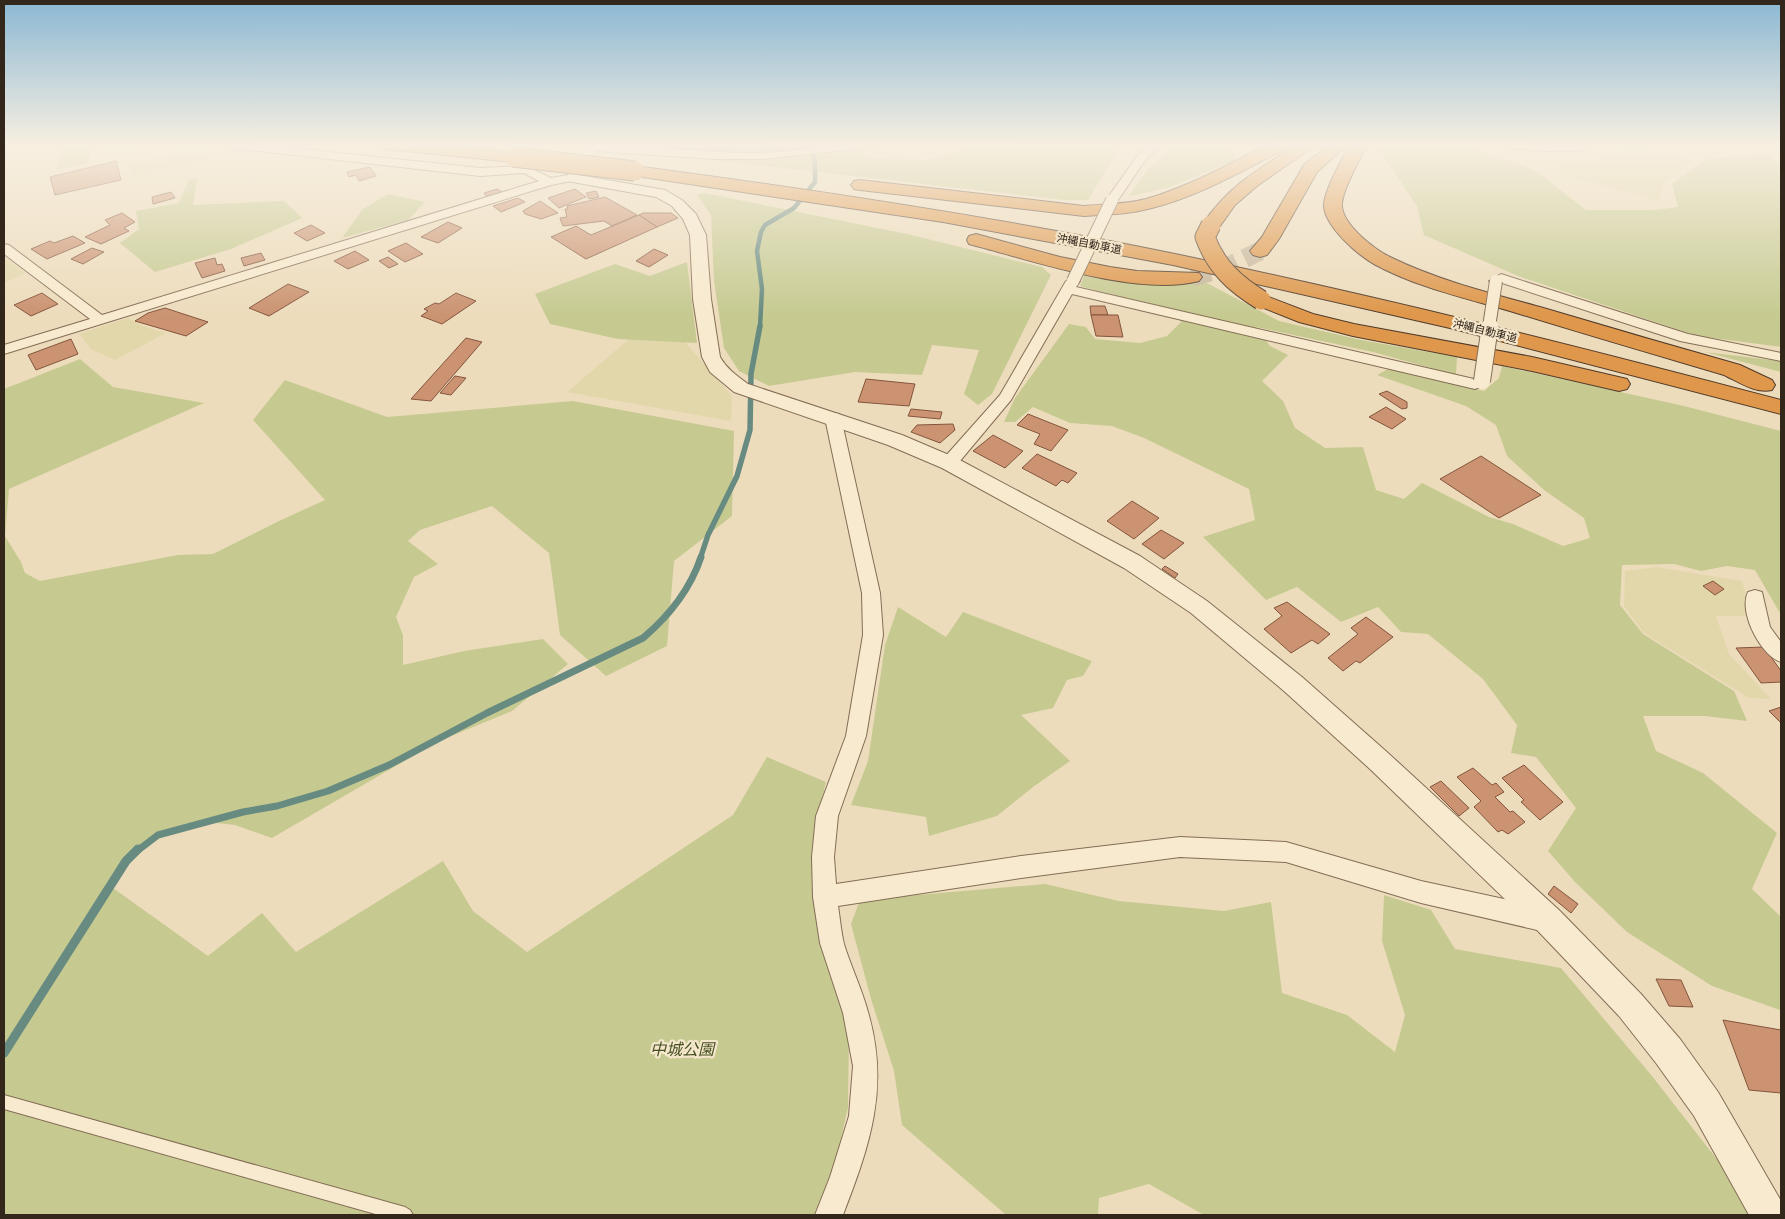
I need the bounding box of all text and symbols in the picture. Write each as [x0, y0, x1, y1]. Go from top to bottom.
street label: 沖縄自動車道 [1055, 231, 1123, 257]
street label: 沖縄自動車道 [1451, 317, 1519, 345]
park label: 中城公園 [650, 1040, 716, 1059]

